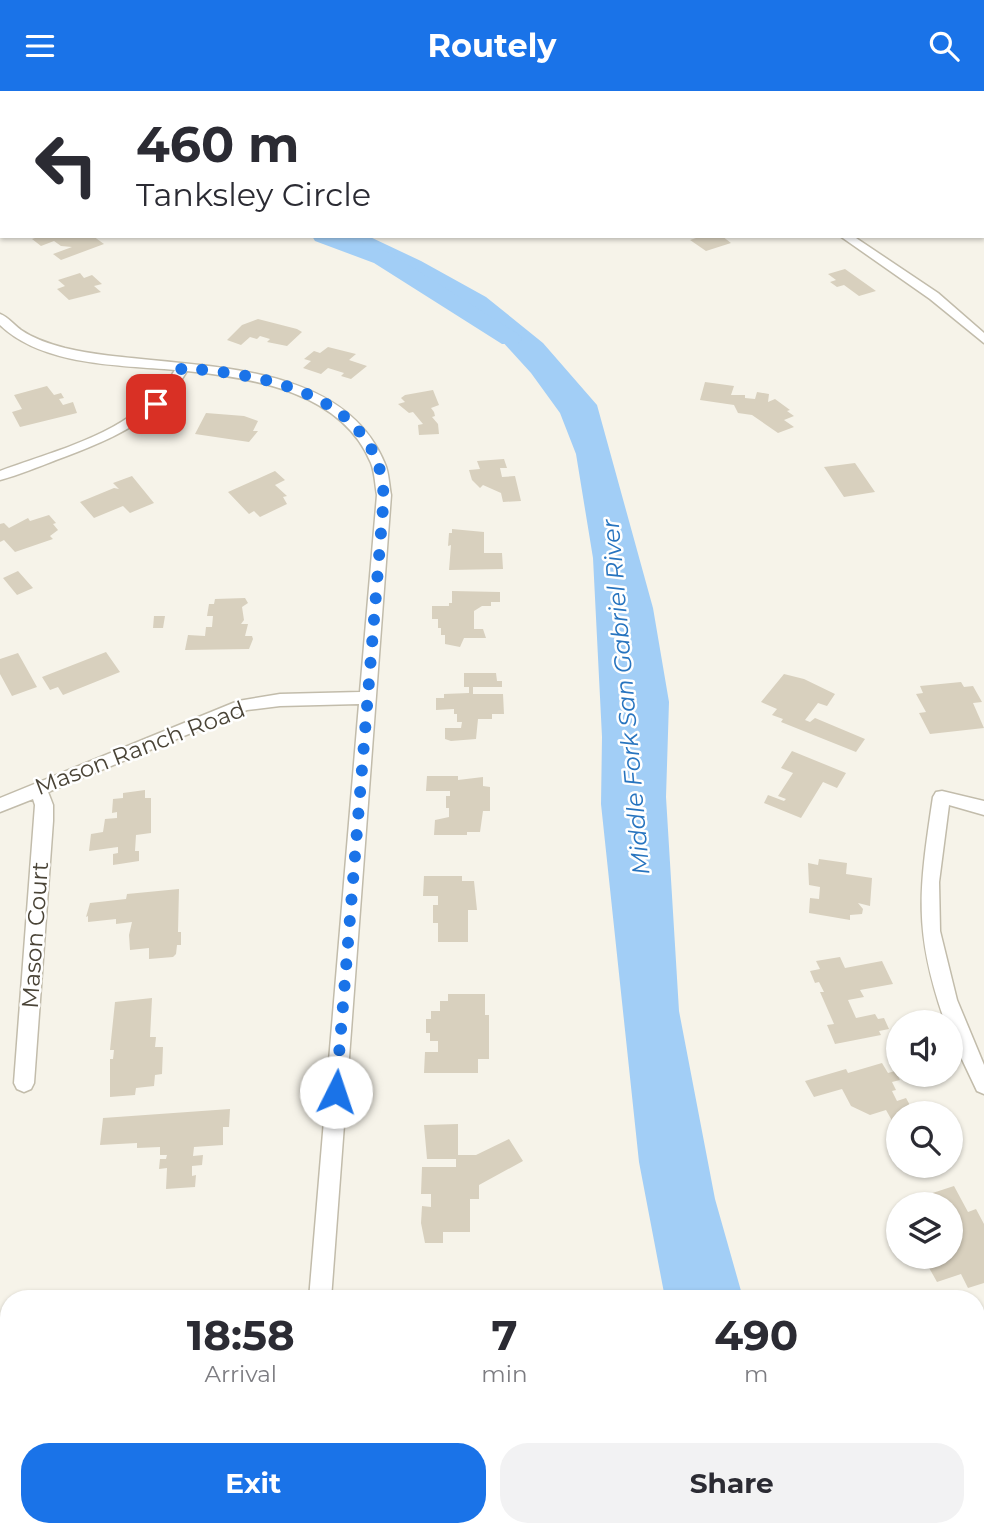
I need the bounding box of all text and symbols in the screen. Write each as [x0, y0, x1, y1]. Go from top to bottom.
text: Routely [428, 26, 556, 65]
icon: menu [21, 27, 59, 65]
icon: search [925, 27, 963, 65]
text: 460 m [136, 115, 300, 174]
icon: left [21, 119, 112, 210]
text: Tanksley Circle [136, 175, 371, 214]
pin [126, 374, 186, 434]
icon: arrive [137, 385, 175, 423]
water label: Middle Fork San Gabriel River [595, 516, 656, 876]
street label: Mason Ranch Road [31, 695, 249, 801]
street label: Mason Court [16, 861, 54, 1009]
map controls [886, 1010, 963, 1269]
button: sound [886, 1010, 963, 1087]
position arrow [299, 1055, 373, 1129]
button: search [886, 1101, 963, 1178]
button: layers [886, 1192, 963, 1269]
text: 18:58 [187, 1309, 295, 1361]
text: 7 [491, 1309, 517, 1361]
text: 490 [714, 1309, 798, 1361]
text: Arrival [204, 1360, 277, 1388]
text: min [481, 1360, 527, 1388]
text: m [744, 1360, 768, 1388]
button: Exit [21, 1443, 486, 1523]
button: Share [500, 1443, 964, 1523]

